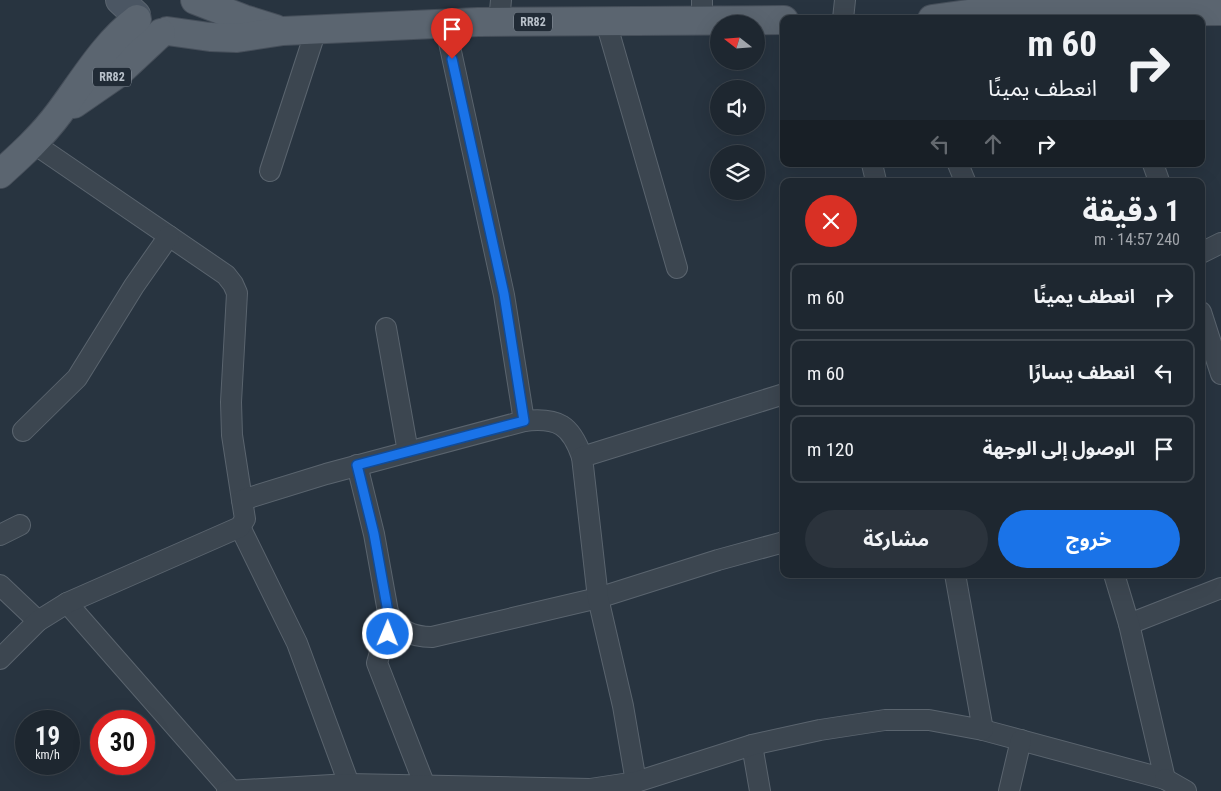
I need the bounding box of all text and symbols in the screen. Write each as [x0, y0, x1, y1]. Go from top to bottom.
pin [431, 8, 473, 59]
road number: RR82 [514, 13, 552, 32]
icon: arrive [438, 15, 466, 43]
north arrow [710, 15, 765, 70]
map controls [710, 15, 765, 200]
text: 60 m [1028, 24, 1097, 65]
icon: right [1115, 35, 1180, 100]
road number: RR82 [93, 68, 131, 86]
text: انعطف يمينًا [988, 76, 1097, 101]
button: sound [710, 80, 765, 135]
icon: left [926, 130, 954, 158]
icon: ahead [979, 130, 1007, 158]
icon: right [1032, 130, 1060, 158]
button: layers [710, 145, 765, 200]
text: 1 دقيقة [1082, 193, 1180, 228]
button: close [805, 195, 857, 247]
text: 240 m · 14:57 [1094, 230, 1180, 249]
icon: right [1150, 283, 1178, 311]
text: انعطف يمينًا [1033, 285, 1135, 308]
text: 60 m [807, 286, 844, 309]
icon: left [1150, 359, 1178, 387]
text: انعطف يسارًا [1029, 361, 1135, 384]
text: 60 m [807, 362, 844, 385]
icon: arrive [1150, 435, 1178, 463]
text: الوصول إلى الوجهة [983, 437, 1135, 460]
text: 120 m [807, 438, 854, 461]
button: مشاركة [805, 510, 988, 568]
button: خروج [998, 510, 1180, 568]
position arrow [361, 607, 413, 659]
speed limit sign: 30 [90, 710, 155, 775]
text: 19 [35, 722, 60, 751]
text: km/h [35, 748, 60, 762]

